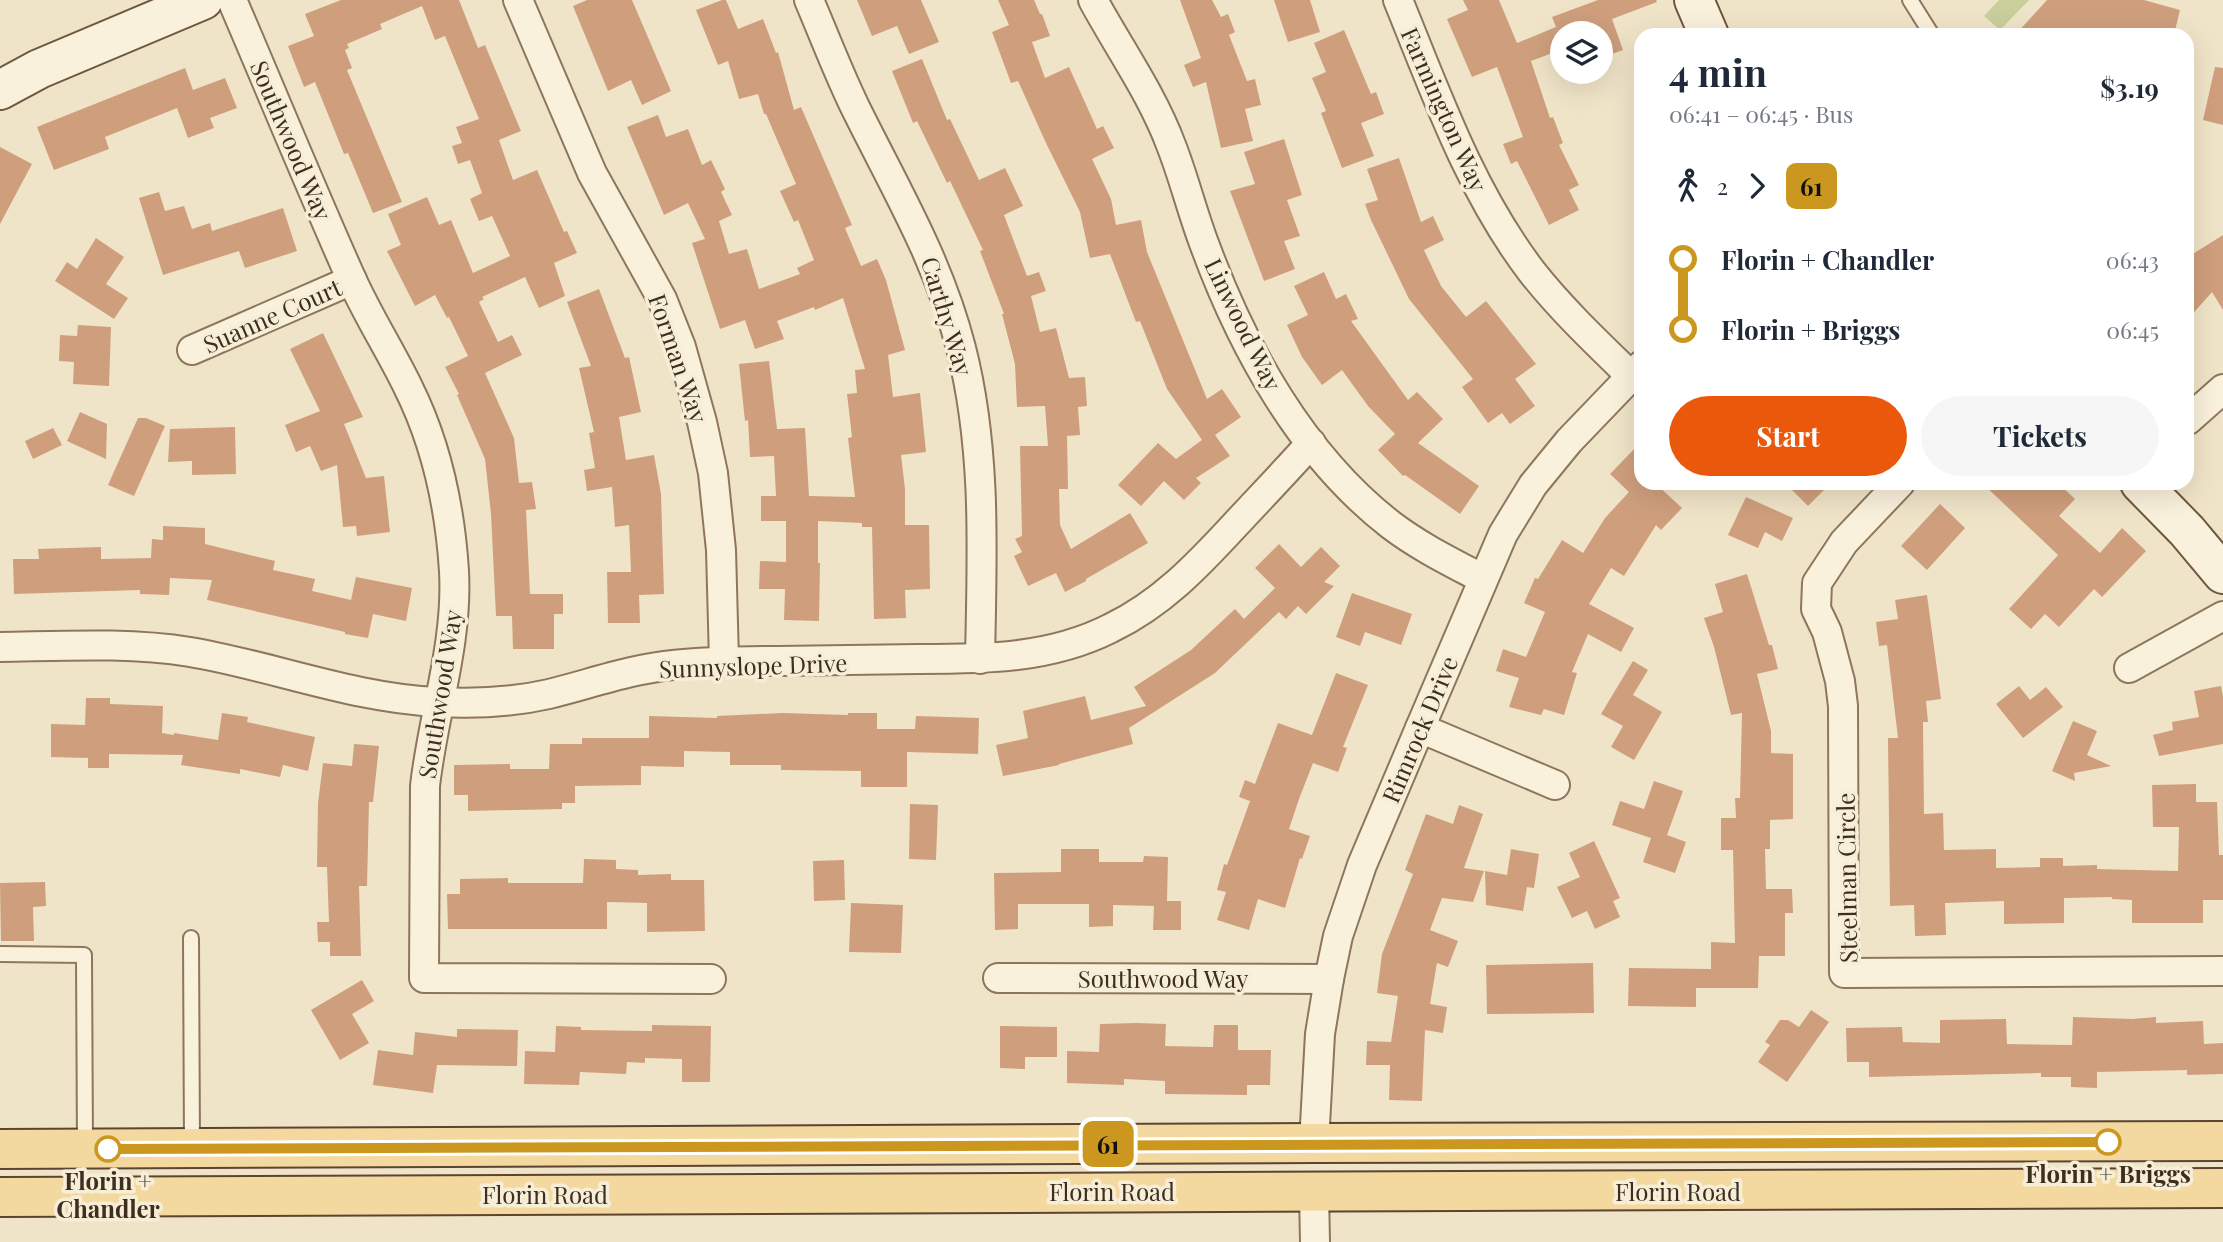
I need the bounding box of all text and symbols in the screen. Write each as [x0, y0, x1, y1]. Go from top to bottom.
map controls [1550, 21, 1613, 84]
button: layers [1550, 21, 1613, 84]
street label: Farmington Way [1394, 22, 1496, 196]
text: 4 min [1669, 46, 1767, 97]
street label: Southwood Way [244, 55, 340, 225]
text: $3.19 [2100, 70, 2159, 105]
text: 06:41 – 06:45 · Bus [1669, 98, 1853, 129]
icon: walk [1669, 167, 1707, 205]
icon: forward [1738, 167, 1776, 205]
text: 2 [1717, 170, 1728, 201]
text: 61 [1800, 170, 1823, 202]
text: Florin + Chandler [1721, 242, 1934, 277]
text: 06:43 [2106, 244, 2159, 275]
street label: Carthy Way [915, 253, 981, 379]
street label: Linwood Way [1198, 253, 1290, 395]
street label: Suanne Court [198, 270, 347, 360]
street label: Forman Way [642, 289, 716, 427]
text: Florin + Briggs [1721, 312, 1900, 347]
text: 06:45 [2106, 314, 2159, 345]
button: Start [1669, 396, 1907, 476]
button: Tickets [1921, 396, 2159, 476]
street label: Southwood Way [410, 607, 468, 781]
street label: Sunnyslope Drive [658, 646, 848, 684]
street label: Rimrock Drive [1374, 651, 1464, 807]
street label: Steelman Circle [1829, 793, 1863, 963]
street label: Southwood Way [1078, 962, 1248, 994]
line badge: 61 [1076, 1121, 1140, 1167]
text: 61 [1097, 1128, 1119, 1160]
marker: Florin + Briggs [2095, 1129, 2121, 1155]
marker: Florin + Chandler [95, 1136, 121, 1162]
place label: Florin + Briggs [2025, 1157, 2191, 1189]
place label: Florin + Chandler [56, 1164, 160, 1224]
street label: Florin Road [1049, 1175, 1175, 1207]
street label: Florin Road [1615, 1175, 1741, 1207]
street label: Florin Road [482, 1178, 608, 1210]

